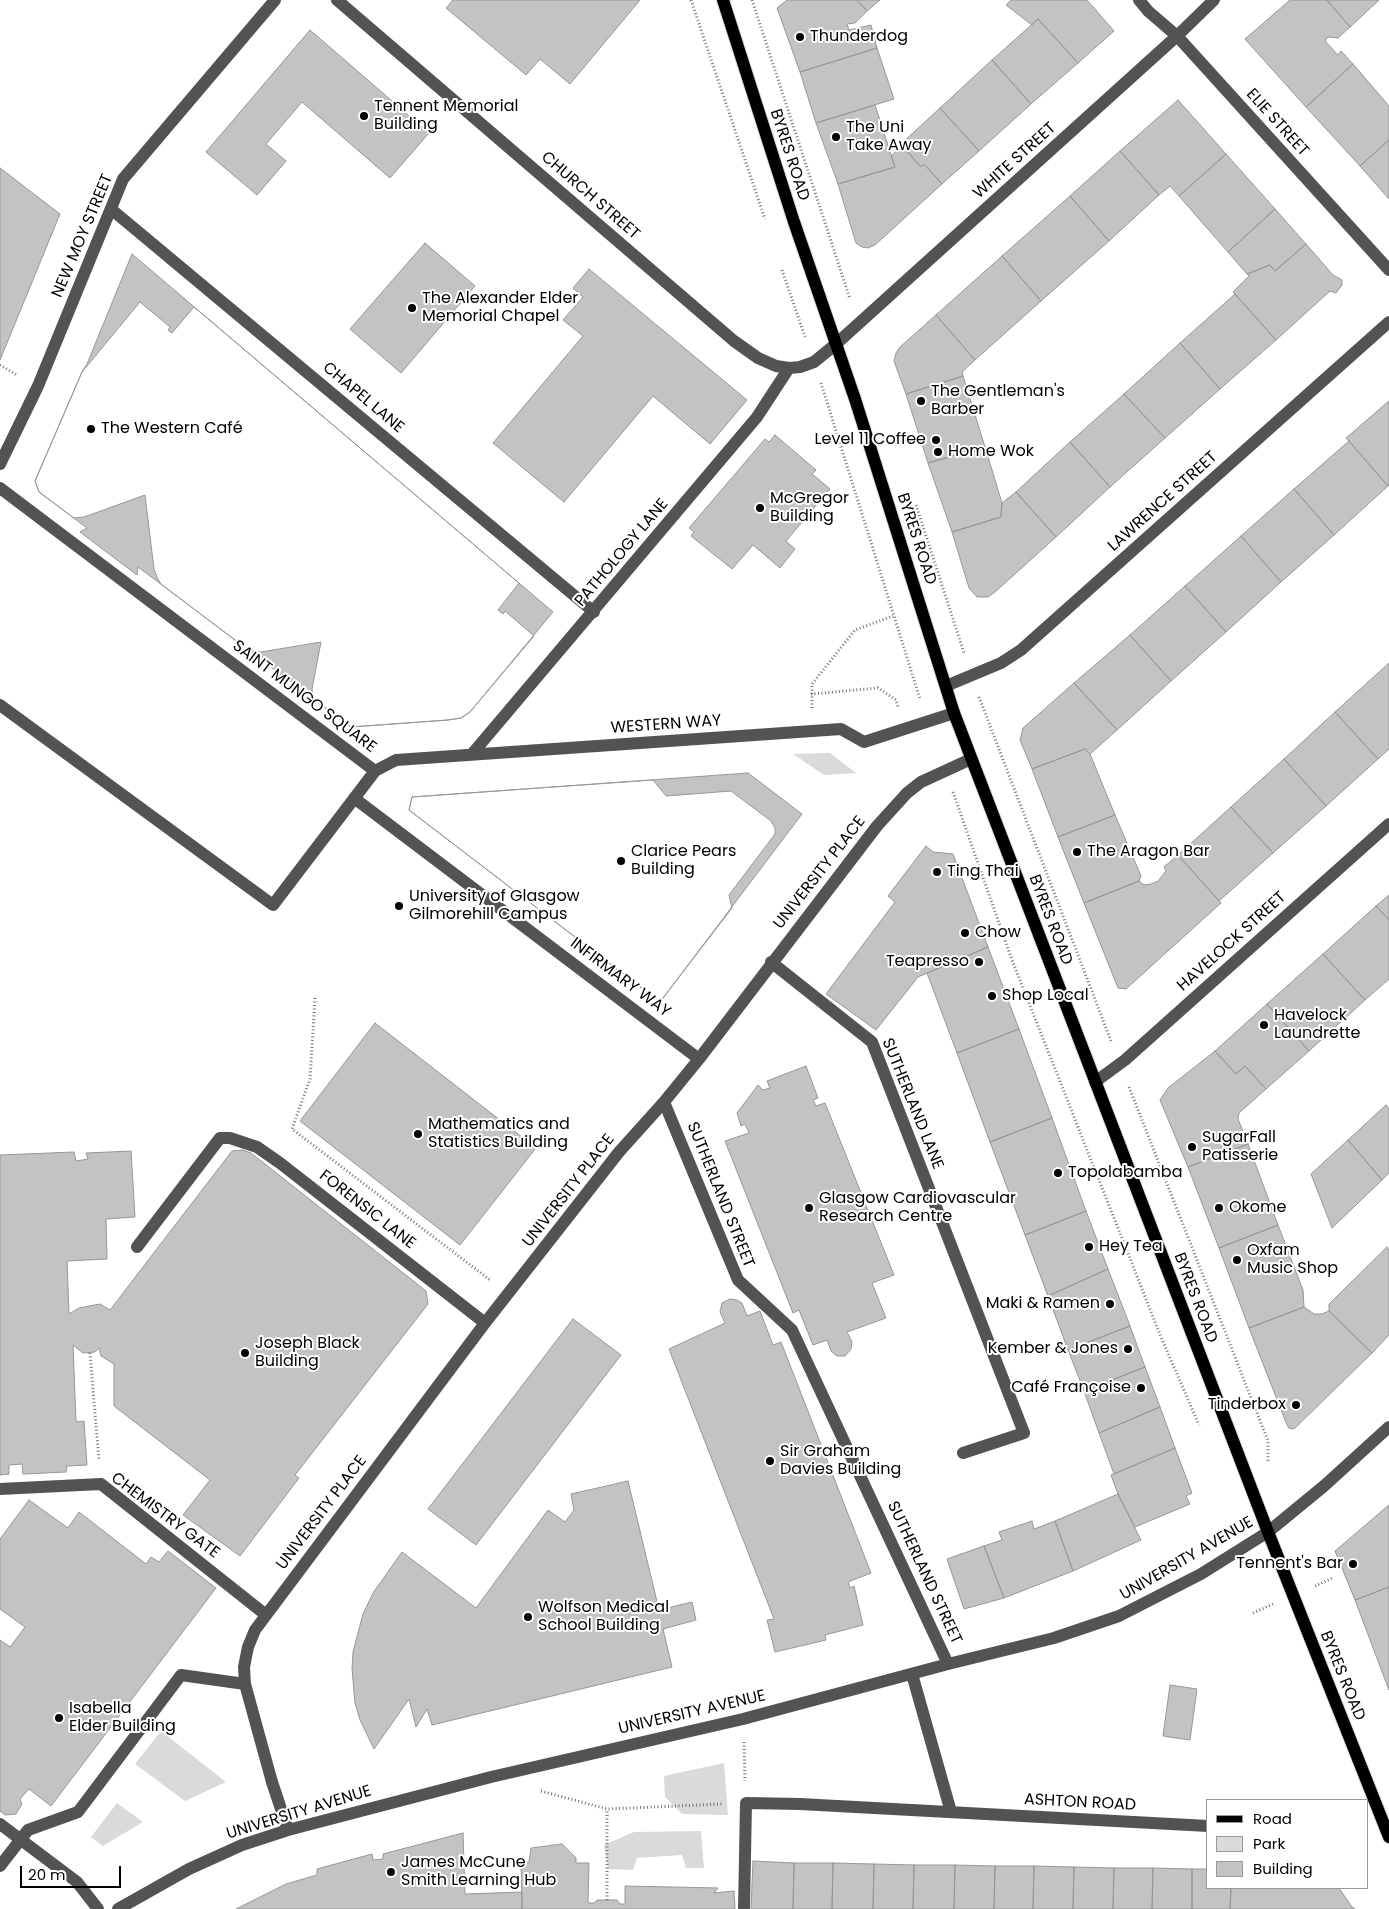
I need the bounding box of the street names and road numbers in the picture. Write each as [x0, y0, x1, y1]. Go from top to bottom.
street label: ELIE STREET [1242, 85, 1312, 161]
street label: BYRES ROAD [765, 107, 813, 203]
street label: WHITE STREET [970, 119, 1060, 203]
street label: CHURCH STREET [537, 148, 643, 244]
street label: NEW MOY STREET [48, 171, 118, 301]
street label: CHAPEL LANE [319, 359, 407, 437]
street label: LAWRENCE STREET [1104, 448, 1222, 556]
street label: BYRES ROAD [892, 491, 940, 587]
street label: PATHOLOGY LANE [571, 495, 673, 611]
street label: SAINT MUNGO SQUARE [228, 637, 380, 757]
street label: WESTERN WAY [610, 712, 722, 738]
street label: UNIVERSITY PLACE [770, 813, 870, 933]
street label: BYRES ROAD [1024, 872, 1076, 968]
street label: HAVELOCK STREET [1174, 888, 1290, 996]
street label: INFIRMARY WAY [566, 934, 674, 1022]
street label: SUTHERLAND LANE [877, 1036, 947, 1172]
street label: SUTHERLAND STREET [682, 1119, 758, 1271]
street label: UNIVERSITY PLACE [519, 1131, 619, 1251]
street label: FORENSIC LANE [315, 1166, 419, 1254]
street label: BYRES ROAD [1169, 1250, 1221, 1346]
street label: UNIVERSITY PLACE [273, 1452, 371, 1574]
street label: CHEMISTRY GATE [107, 1469, 223, 1563]
street label: SUTHERLAND STREET [882, 1499, 966, 1647]
street label: UNIVERSITY AVENUE [1117, 1513, 1257, 1605]
street label: BYRES ROAD [1315, 1628, 1369, 1724]
street label: UNIVERSITY AVENUE [617, 1687, 767, 1739]
street label: UNIVERSITY AVENUE [224, 1782, 374, 1844]
street label: ASHTON ROAD [1023, 1790, 1137, 1816]

